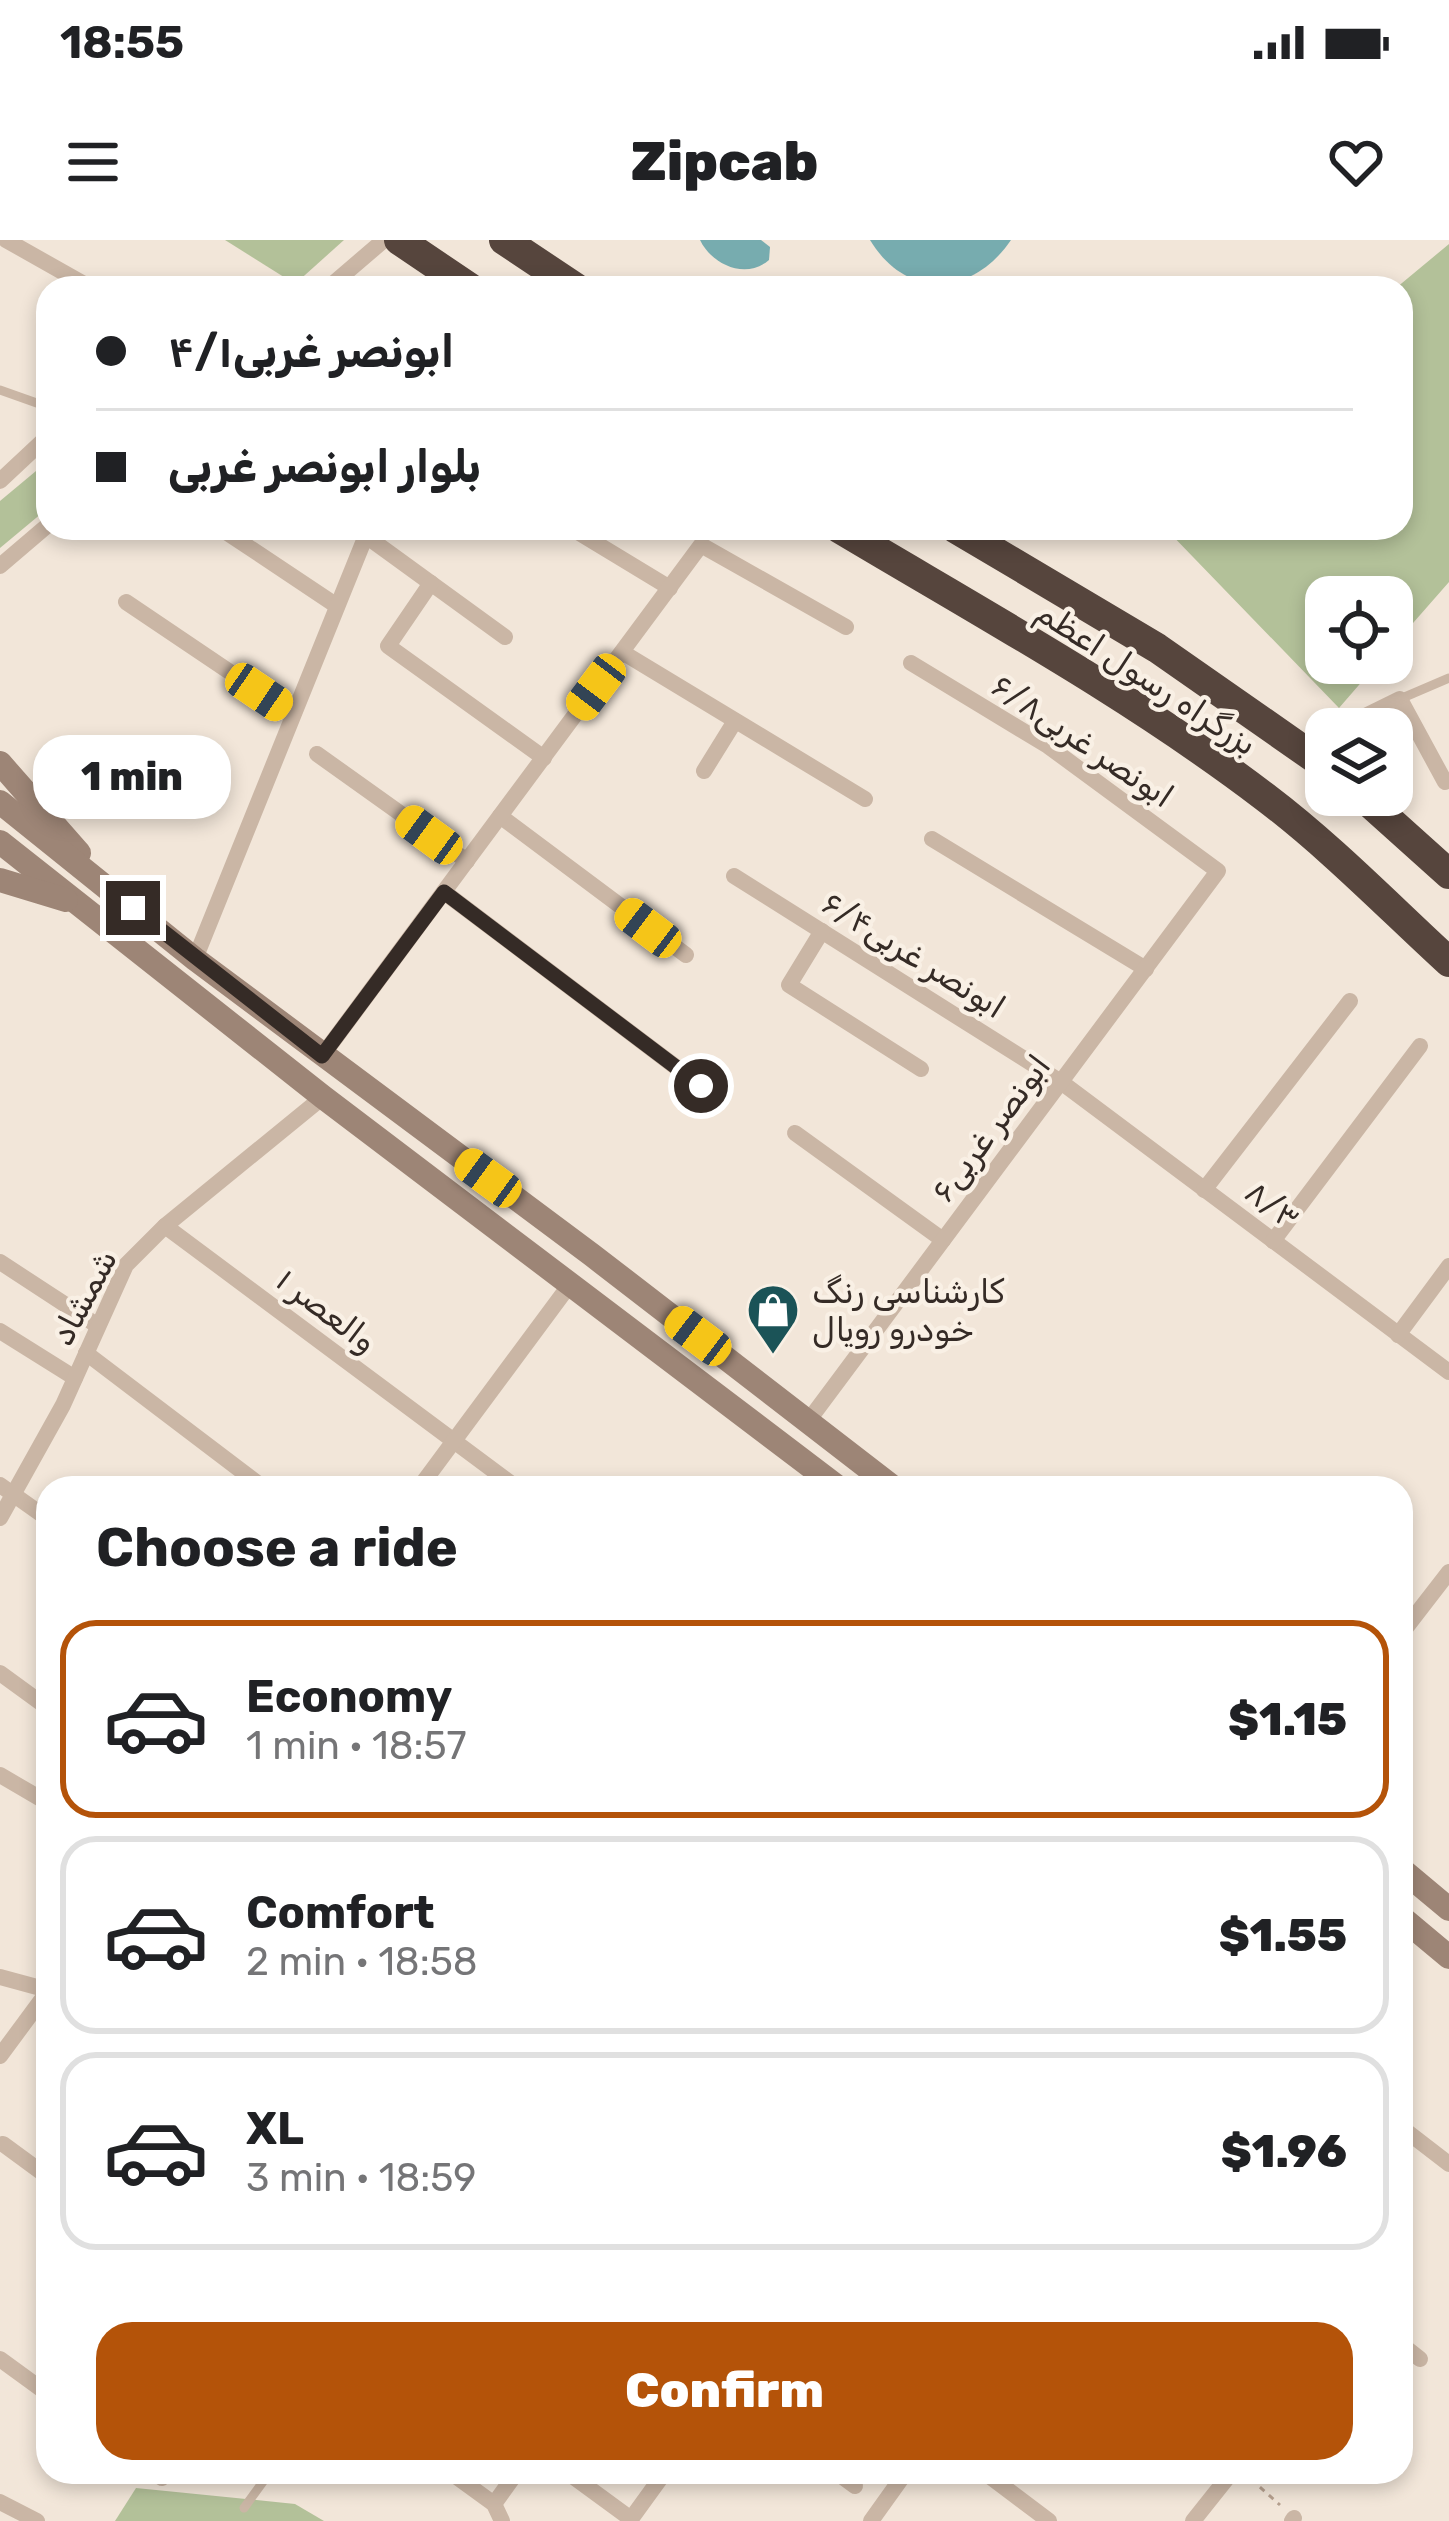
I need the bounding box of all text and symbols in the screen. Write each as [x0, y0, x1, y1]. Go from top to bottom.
text: 18:55 [60, 16, 184, 69]
icon: menu [60, 129, 126, 195]
icon: heart [1323, 129, 1389, 195]
text: Zipcab [631, 130, 818, 194]
text: ۴/۱ابونصر غربی [168, 325, 455, 378]
text: بلوار ابونصر غربی [168, 440, 481, 493]
map controls [1305, 576, 1413, 816]
button: locate [1305, 576, 1413, 684]
street label: بزرگراه رسول اعظم [1028, 592, 1264, 765]
car [560, 647, 632, 727]
car [219, 657, 299, 727]
street label: ۶/۸ابونصر غربی [984, 665, 1181, 816]
button: layers [1305, 708, 1413, 816]
callout: 1 min [34, 734, 232, 818]
text: 1 min [81, 754, 183, 800]
car [389, 799, 469, 871]
route end [106, 881, 160, 935]
street label: ۶/۴ابونصر غربی [814, 883, 1013, 1027]
car [608, 892, 688, 964]
street label: ۶ابونصر غربی [922, 1047, 1059, 1210]
route start [674, 1059, 728, 1113]
car [448, 1142, 528, 1214]
street label: ۸/۳ [1238, 1171, 1308, 1238]
street label: شمشاد [42, 1243, 125, 1352]
street label: والعصر ۱ [268, 1260, 385, 1362]
place label: کارشناسی رنگ خودرو رویال [812, 1272, 1005, 1350]
shop icon: کارشناسی رنگ خودرو رویال [745, 1282, 801, 1356]
car [658, 1300, 738, 1372]
text: Choose a ride [96, 1516, 458, 1580]
icon: car [102, 1665, 210, 1773]
text: Economy [246, 1670, 452, 1723]
text: $1.15 [1228, 1693, 1347, 1746]
text: 1 min · 18:57 [246, 1723, 467, 1769]
icon: car [102, 1881, 210, 1989]
text: Comfort [246, 1886, 435, 1939]
text: $1.55 [1219, 1909, 1347, 1962]
text: 2 min · 18:58 [246, 1939, 478, 1985]
icon: car [102, 2097, 210, 2205]
text: XL [246, 2102, 304, 2155]
text: $1.96 [1221, 2125, 1347, 2178]
text: 3 min · 18:59 [246, 2155, 477, 2201]
button: Confirm [96, 2322, 1353, 2460]

